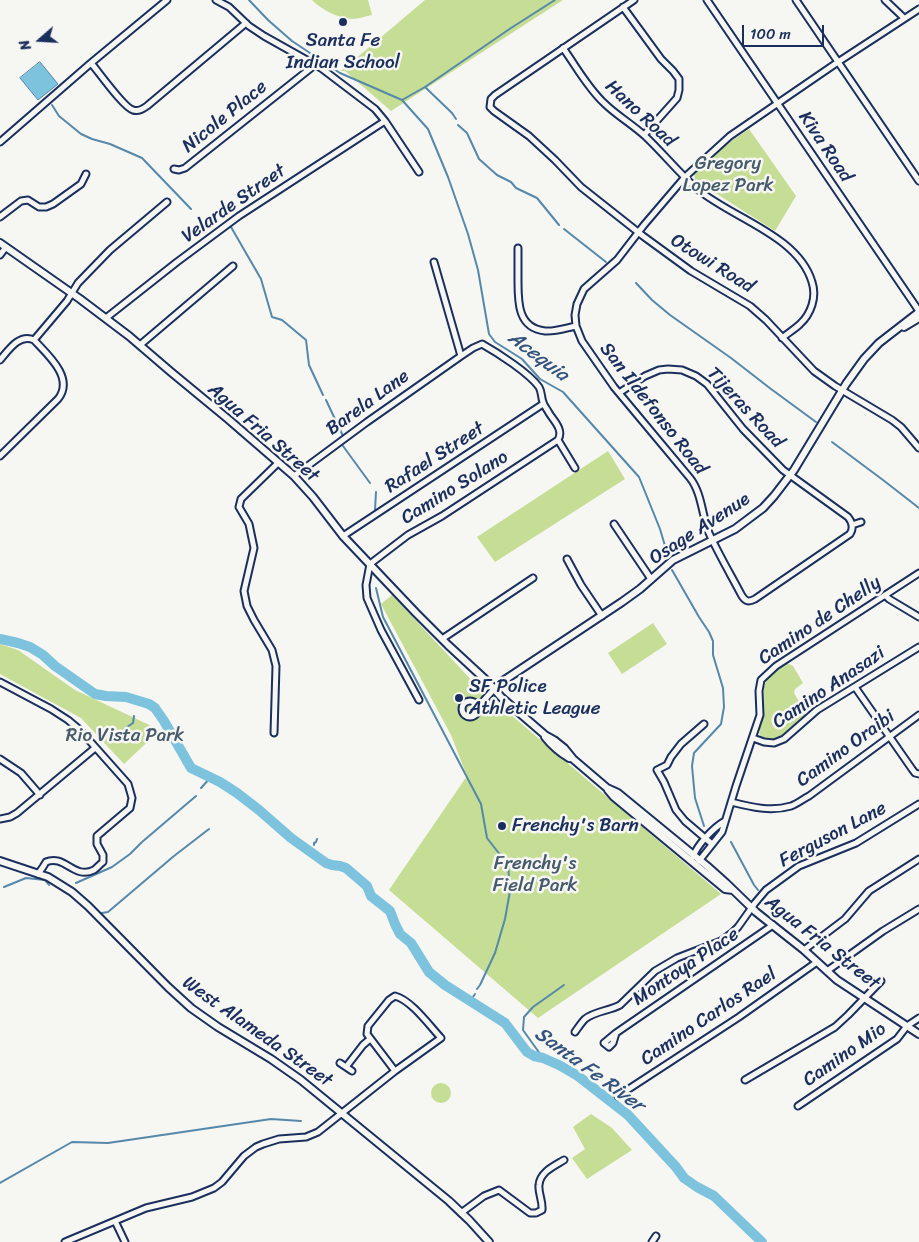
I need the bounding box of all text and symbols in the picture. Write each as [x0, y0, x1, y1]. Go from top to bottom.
north arrow [15, 15, 65, 65]
scale bar [744, 15, 826, 47]
marker: Santa Fe Indian School [337, 16, 349, 28]
text: 100 m [750, 21, 791, 47]
place label: Santa Fe Indian School [286, 30, 400, 74]
text: N [12, 36, 39, 54]
street label: Hano Road [600, 75, 680, 153]
street label: Nicole Place [178, 76, 272, 158]
street label: Kiva Road [793, 107, 857, 187]
park label: Gregory Lopez Park [682, 153, 774, 197]
street label: Velarde Street [178, 160, 290, 248]
street label: Otowi Road [666, 229, 758, 299]
water label: Acequia [503, 327, 573, 387]
street label: San Ildefonso Road [594, 338, 712, 480]
street label: Tijeras Road [702, 363, 788, 453]
street label: Barela Lane [322, 365, 414, 441]
street label: Agua Fria Street [203, 379, 323, 487]
street label: Rafael Street [381, 417, 489, 499]
street label: Camino Solano [397, 446, 513, 530]
street label: Osage Avenue [645, 488, 755, 570]
street label: Camino de Chelly [754, 572, 886, 670]
street label: Camino Anasazi [768, 642, 890, 734]
place label: SF Police Athletic League [469, 676, 600, 720]
marker: SF Police Athletic League [453, 692, 465, 704]
street label: Camino Oraibi [792, 706, 900, 792]
park label: Rio Vista Park [66, 725, 184, 747]
street label: Ferguson Lane [775, 797, 891, 873]
place label: Frenchy's Barn [512, 815, 639, 837]
marker: Frenchy's Barn [496, 820, 508, 832]
park label: Frenchy's Field Park [493, 853, 577, 897]
street label: Agua Fria Street [760, 891, 884, 995]
street label: Montoya Place [629, 923, 743, 1011]
street label: Camino Carlos Rael [637, 963, 781, 1071]
street label: West Alameda Street [178, 972, 336, 1092]
street label: Camino Mio [799, 1018, 891, 1092]
water label: Santa Fe River [530, 1022, 648, 1118]

